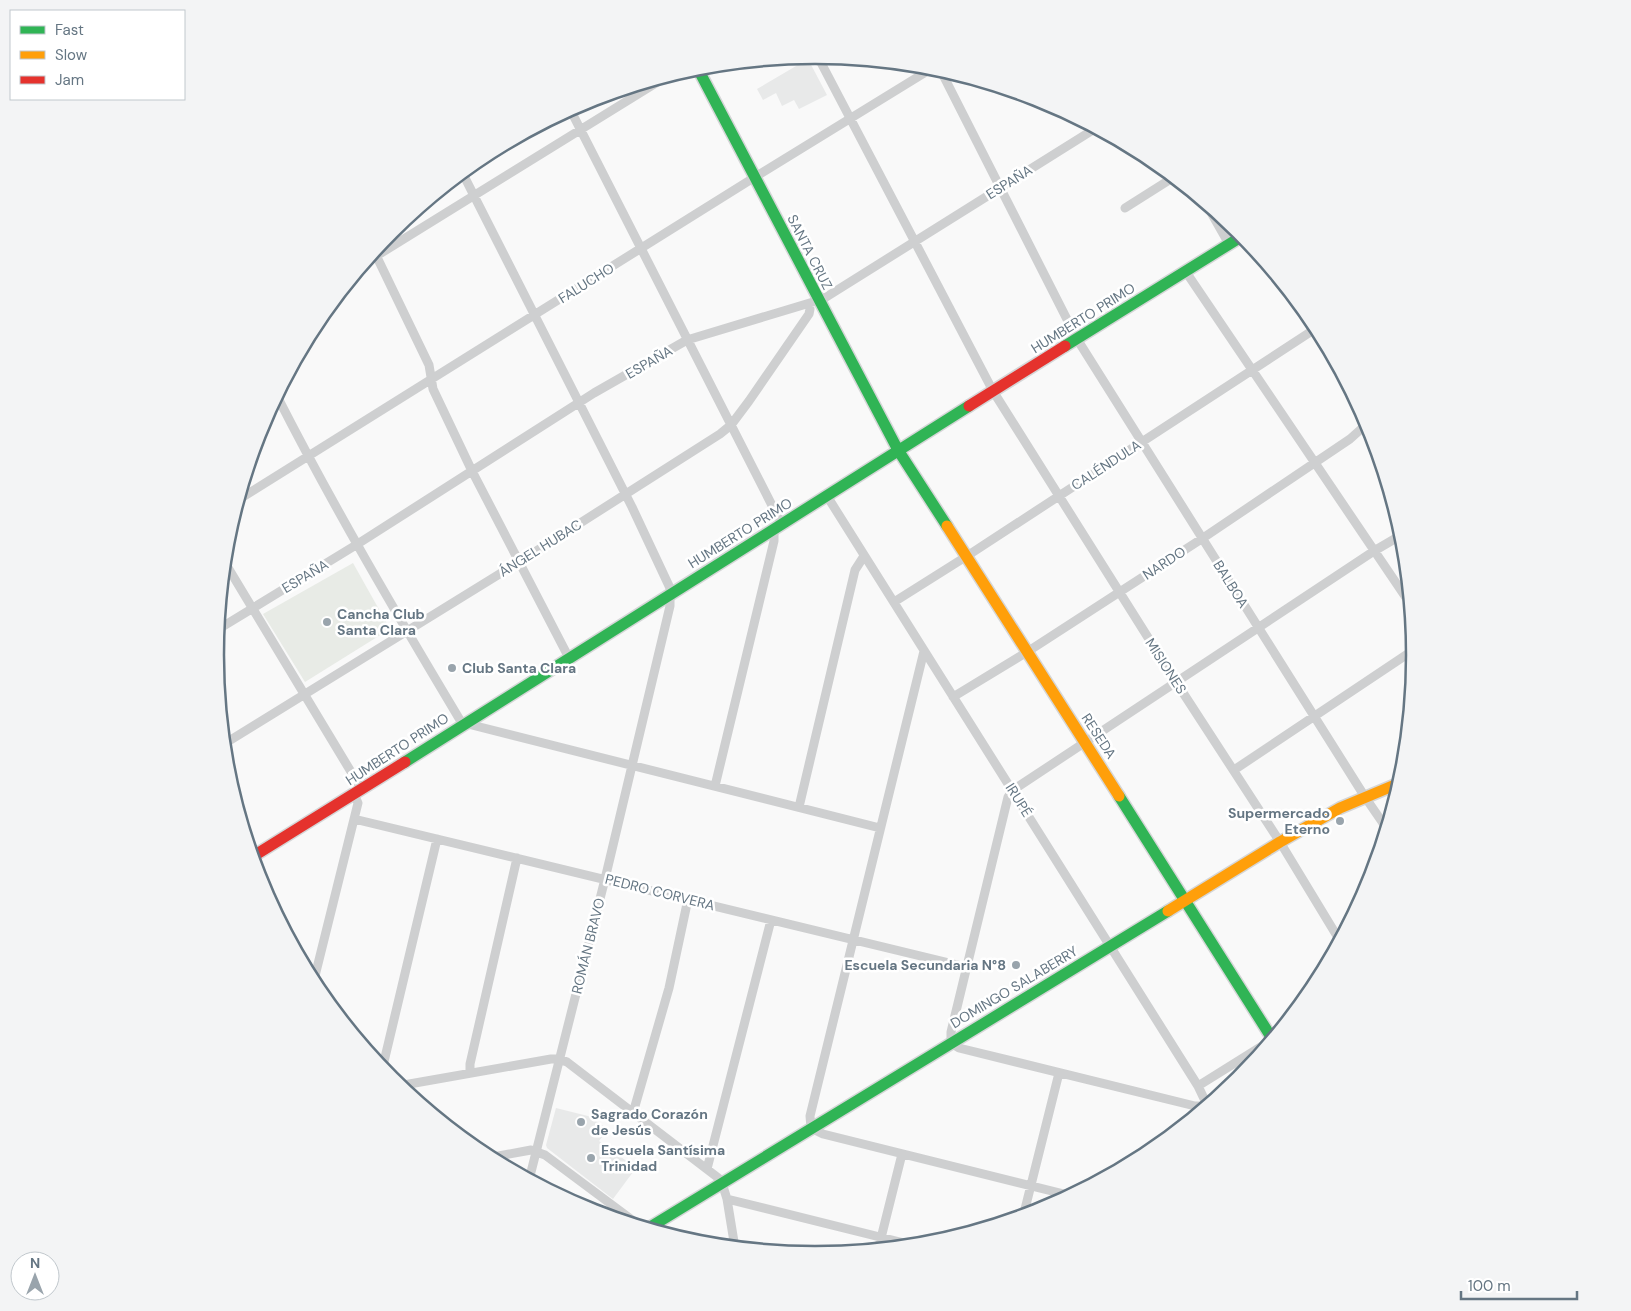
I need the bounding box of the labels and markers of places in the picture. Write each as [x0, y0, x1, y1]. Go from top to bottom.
place label: Cancha Club Santa Clara [337, 605, 425, 639]
marker: Cancha Club Santa Clara [321, 616, 333, 628]
place label: Club Santa Clara [462, 659, 576, 677]
marker: Club Santa Clara [446, 662, 458, 674]
place label: Supermercado Eterno [1228, 804, 1330, 838]
marker: Supermercado Eterno [1334, 815, 1346, 827]
place label: Escuela Secundaria N°8 [844, 956, 1006, 974]
marker: Escuela Secundaria N°8 [1010, 959, 1022, 971]
place label: Sagrado Corazón de Jesús [591, 1105, 708, 1139]
marker: Sagrado Corazón de Jesús [575, 1116, 587, 1128]
place label: Escuela Santísima Trinidad [601, 1141, 725, 1175]
marker: Escuela Santísima Trinidad [585, 1152, 597, 1164]

